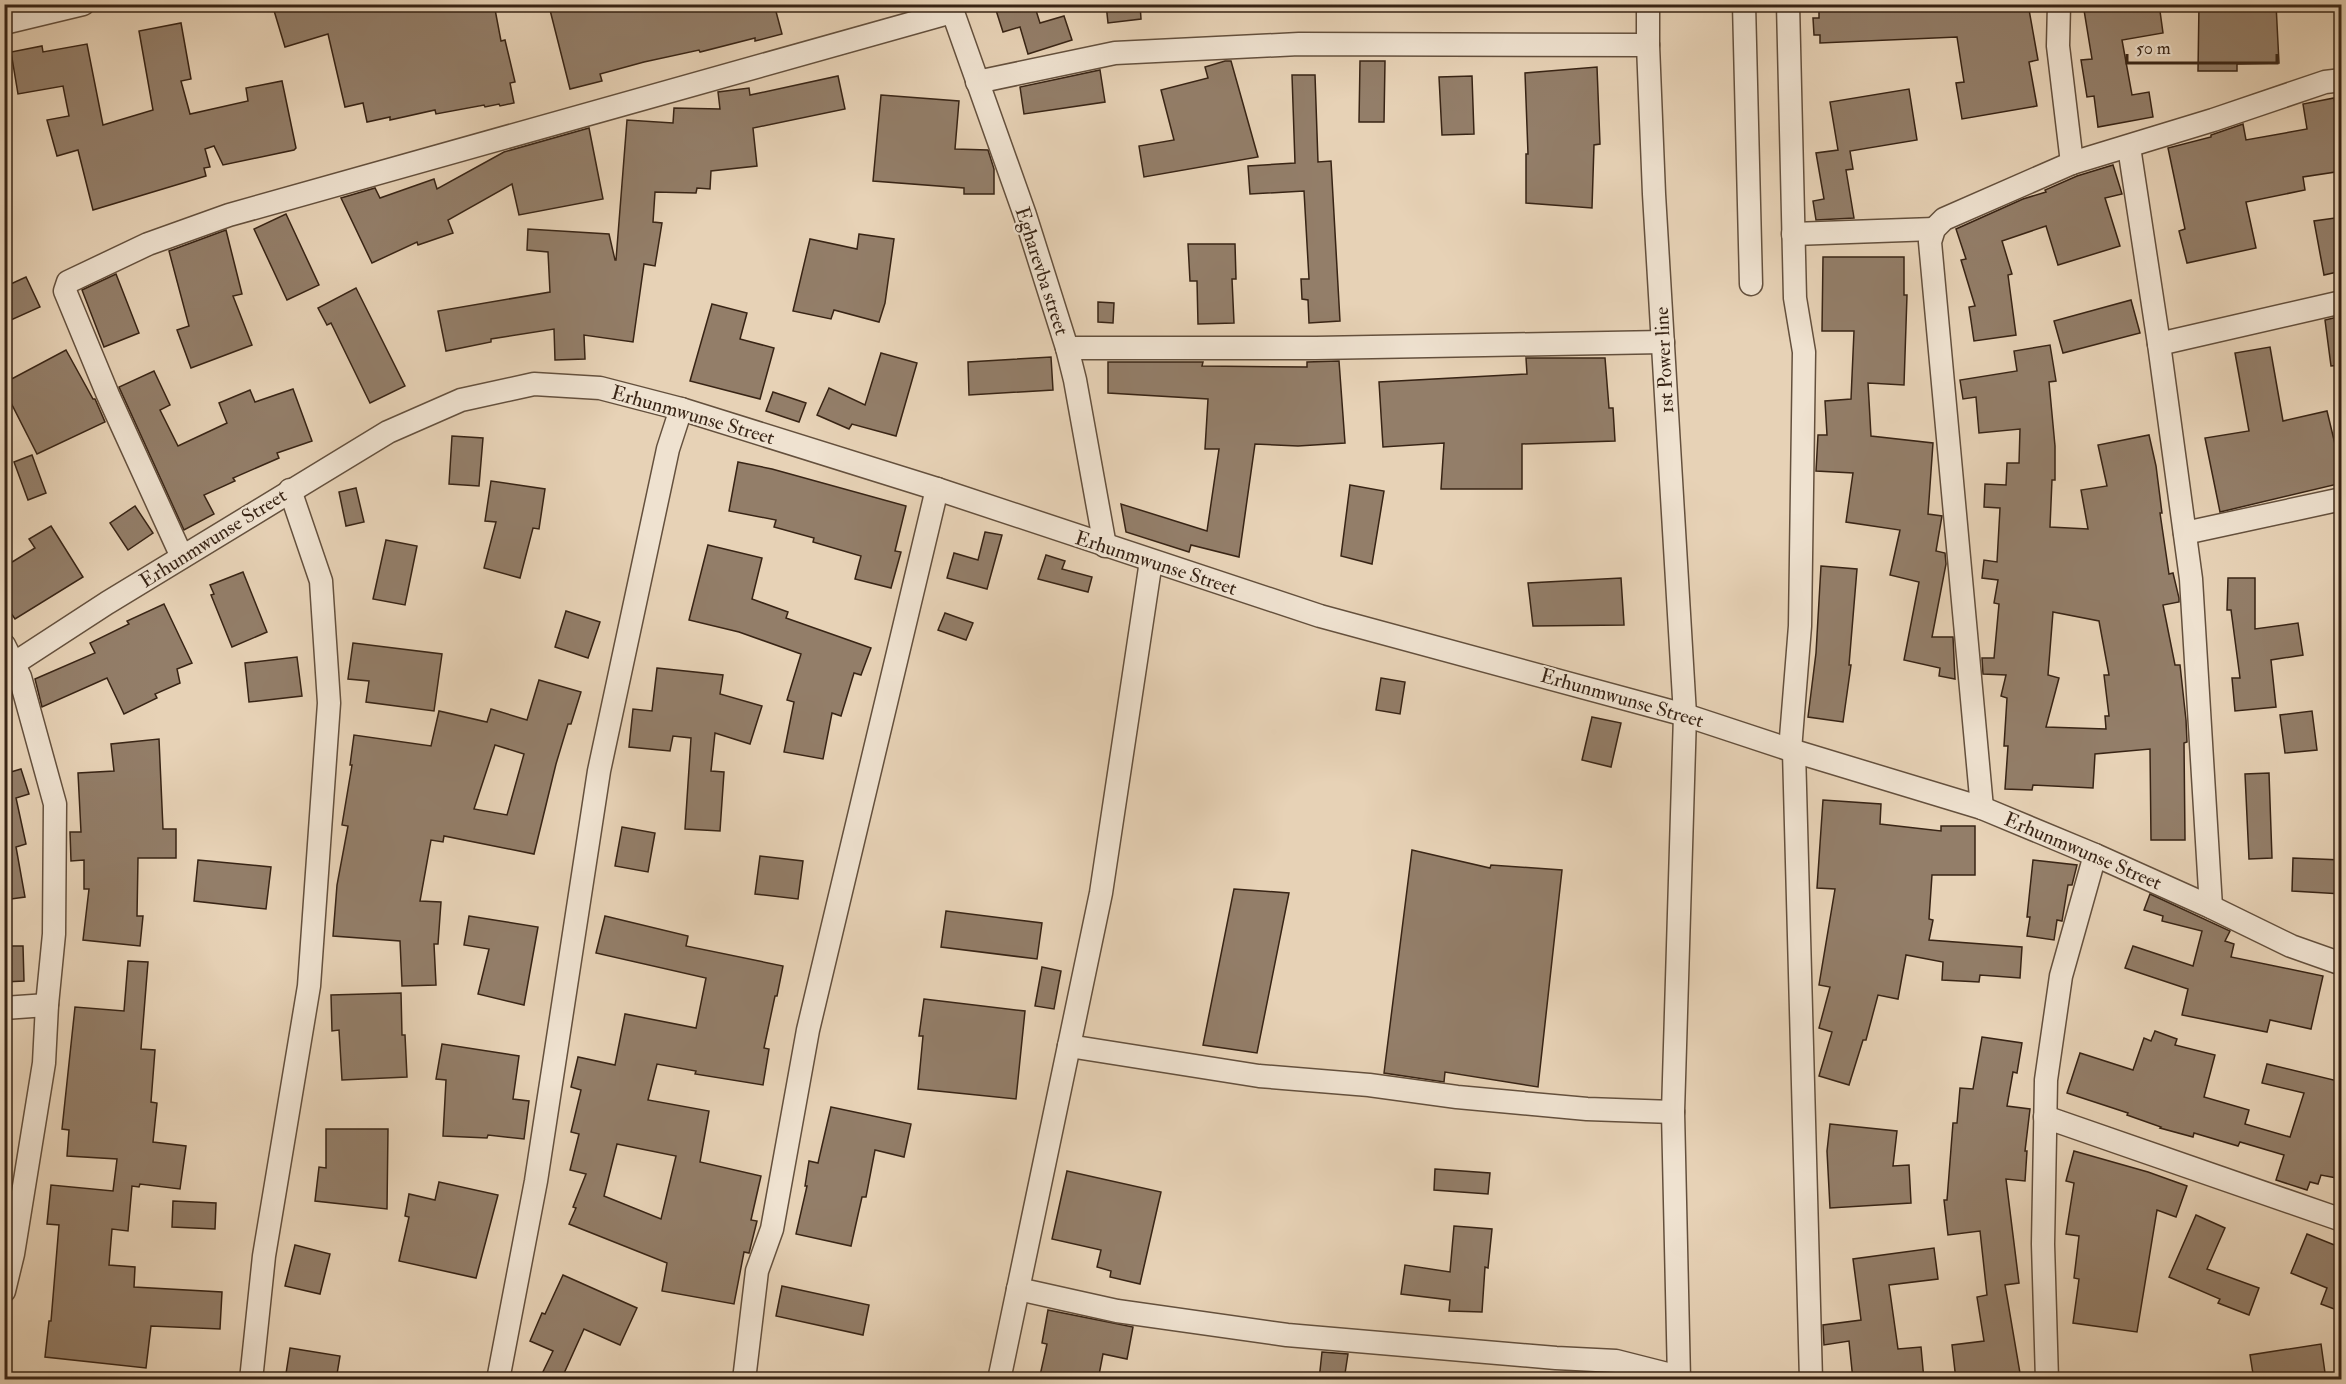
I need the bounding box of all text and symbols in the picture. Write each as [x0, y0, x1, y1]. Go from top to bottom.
scale bar [2127, 27, 2277, 65]
text: 50 m [2136, 37, 2171, 60]
street label: Egharevba street [1009, 204, 1075, 339]
street label: 1st Power line [1649, 306, 1679, 414]
street label: Erhunmwunse Street [609, 380, 778, 450]
street label: Erhunmwunse Street [135, 482, 292, 593]
street label: Erhunmwunse Street [1072, 525, 1241, 601]
street label: Erhunmwunse Street [1538, 663, 1707, 733]
street label: Erhunmwunse Street [2000, 807, 2166, 896]

